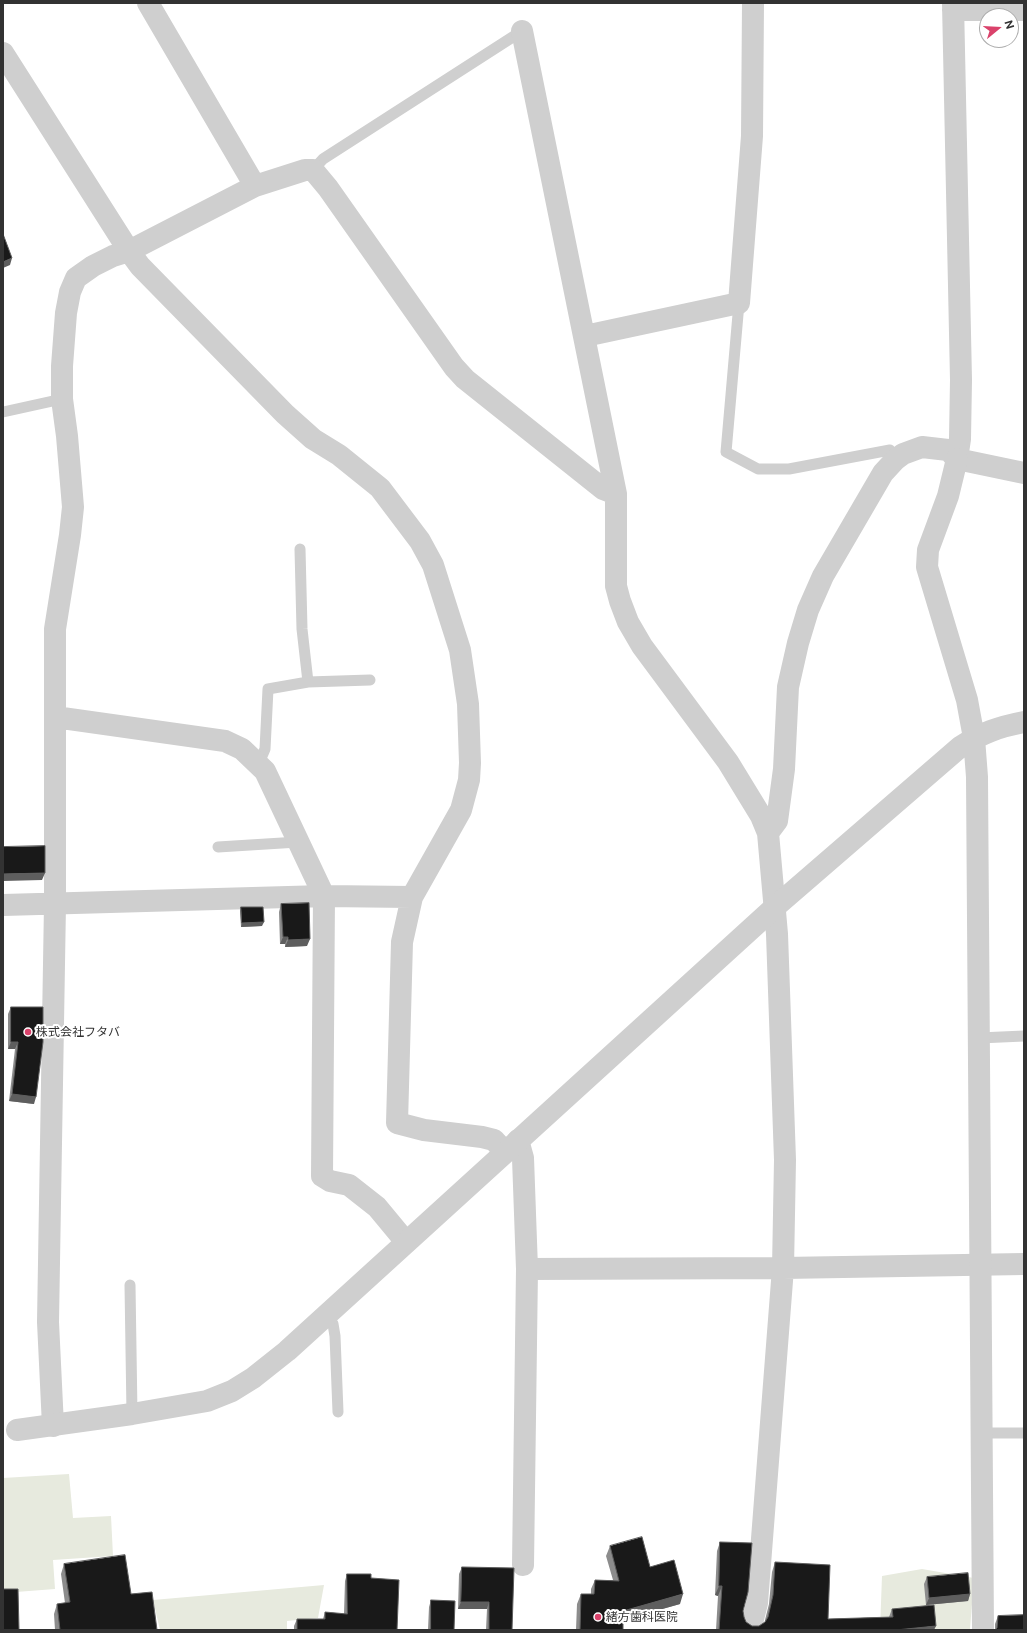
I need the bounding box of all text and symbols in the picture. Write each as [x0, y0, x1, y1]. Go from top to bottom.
north arrow [979, 8, 1019, 48]
text: N [1002, 19, 1016, 31]
place label: 株式会社フタバ [36, 1025, 120, 1039]
marker: 株式会社フタバ [23, 1027, 33, 1037]
place label: 緒方歯科医院 [606, 1610, 678, 1624]
marker: 緒方歯科医院 [593, 1612, 603, 1622]

